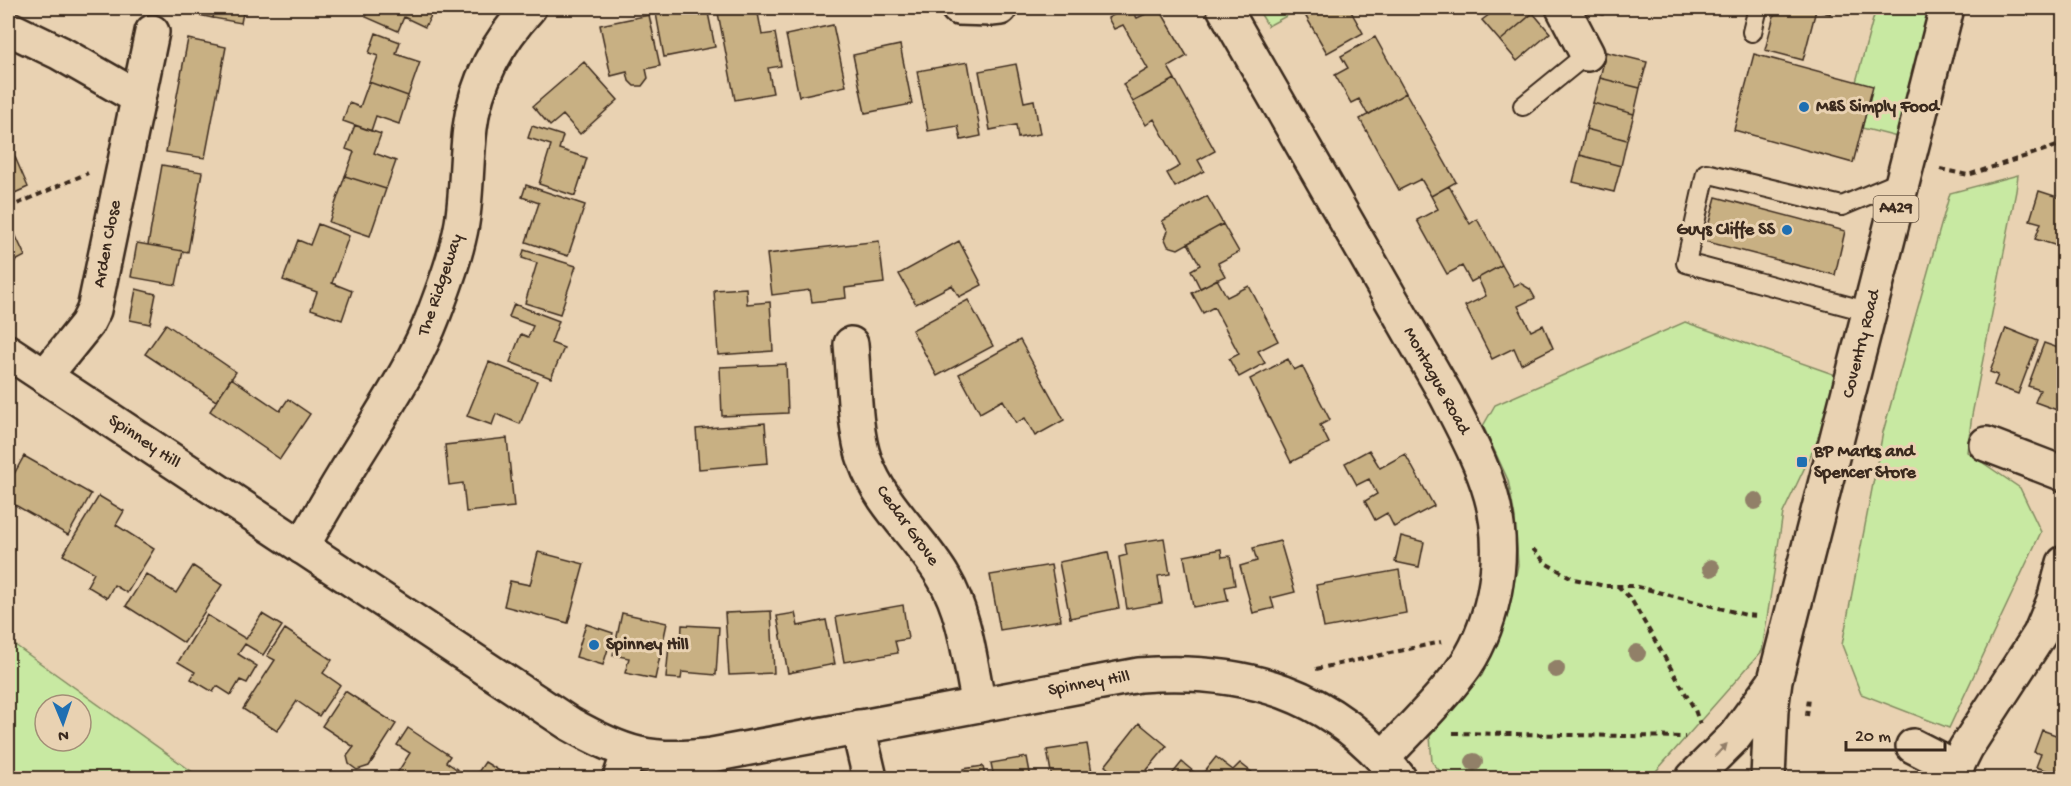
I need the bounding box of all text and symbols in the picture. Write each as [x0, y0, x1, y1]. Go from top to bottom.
place label: M&S Simply Food [1816, 97, 1941, 118]
marker: M&S Simply Food [1797, 100, 1811, 114]
road number: A429 [1874, 196, 1918, 222]
street label: Arden Close [89, 198, 127, 290]
place label: Guys Cliffe SS [1677, 220, 1776, 241]
marker: Guys Cliffe SS [1780, 223, 1794, 237]
street label: The Ridgeway [413, 231, 468, 340]
street label: Coventry Road [1838, 286, 1886, 400]
street label: Montague Road [1398, 324, 1475, 440]
street label: Spinney Hill [104, 410, 184, 474]
place label: BP Marks and Spencer Store [1813, 442, 1917, 484]
marker: BP Marks and Spencer Store [1795, 455, 1809, 469]
street label: Cedar Grove [871, 482, 944, 571]
place label: Spinney Hill [606, 635, 689, 656]
marker: Spinney Hill [587, 638, 601, 652]
street label: Spinney Hill [1046, 666, 1132, 702]
north arrow [33, 693, 93, 753]
scale bar [1846, 714, 1945, 752]
text: N [57, 725, 69, 744]
text: 20 m [1855, 727, 1891, 748]
one-way arrow [1714, 743, 1728, 758]

